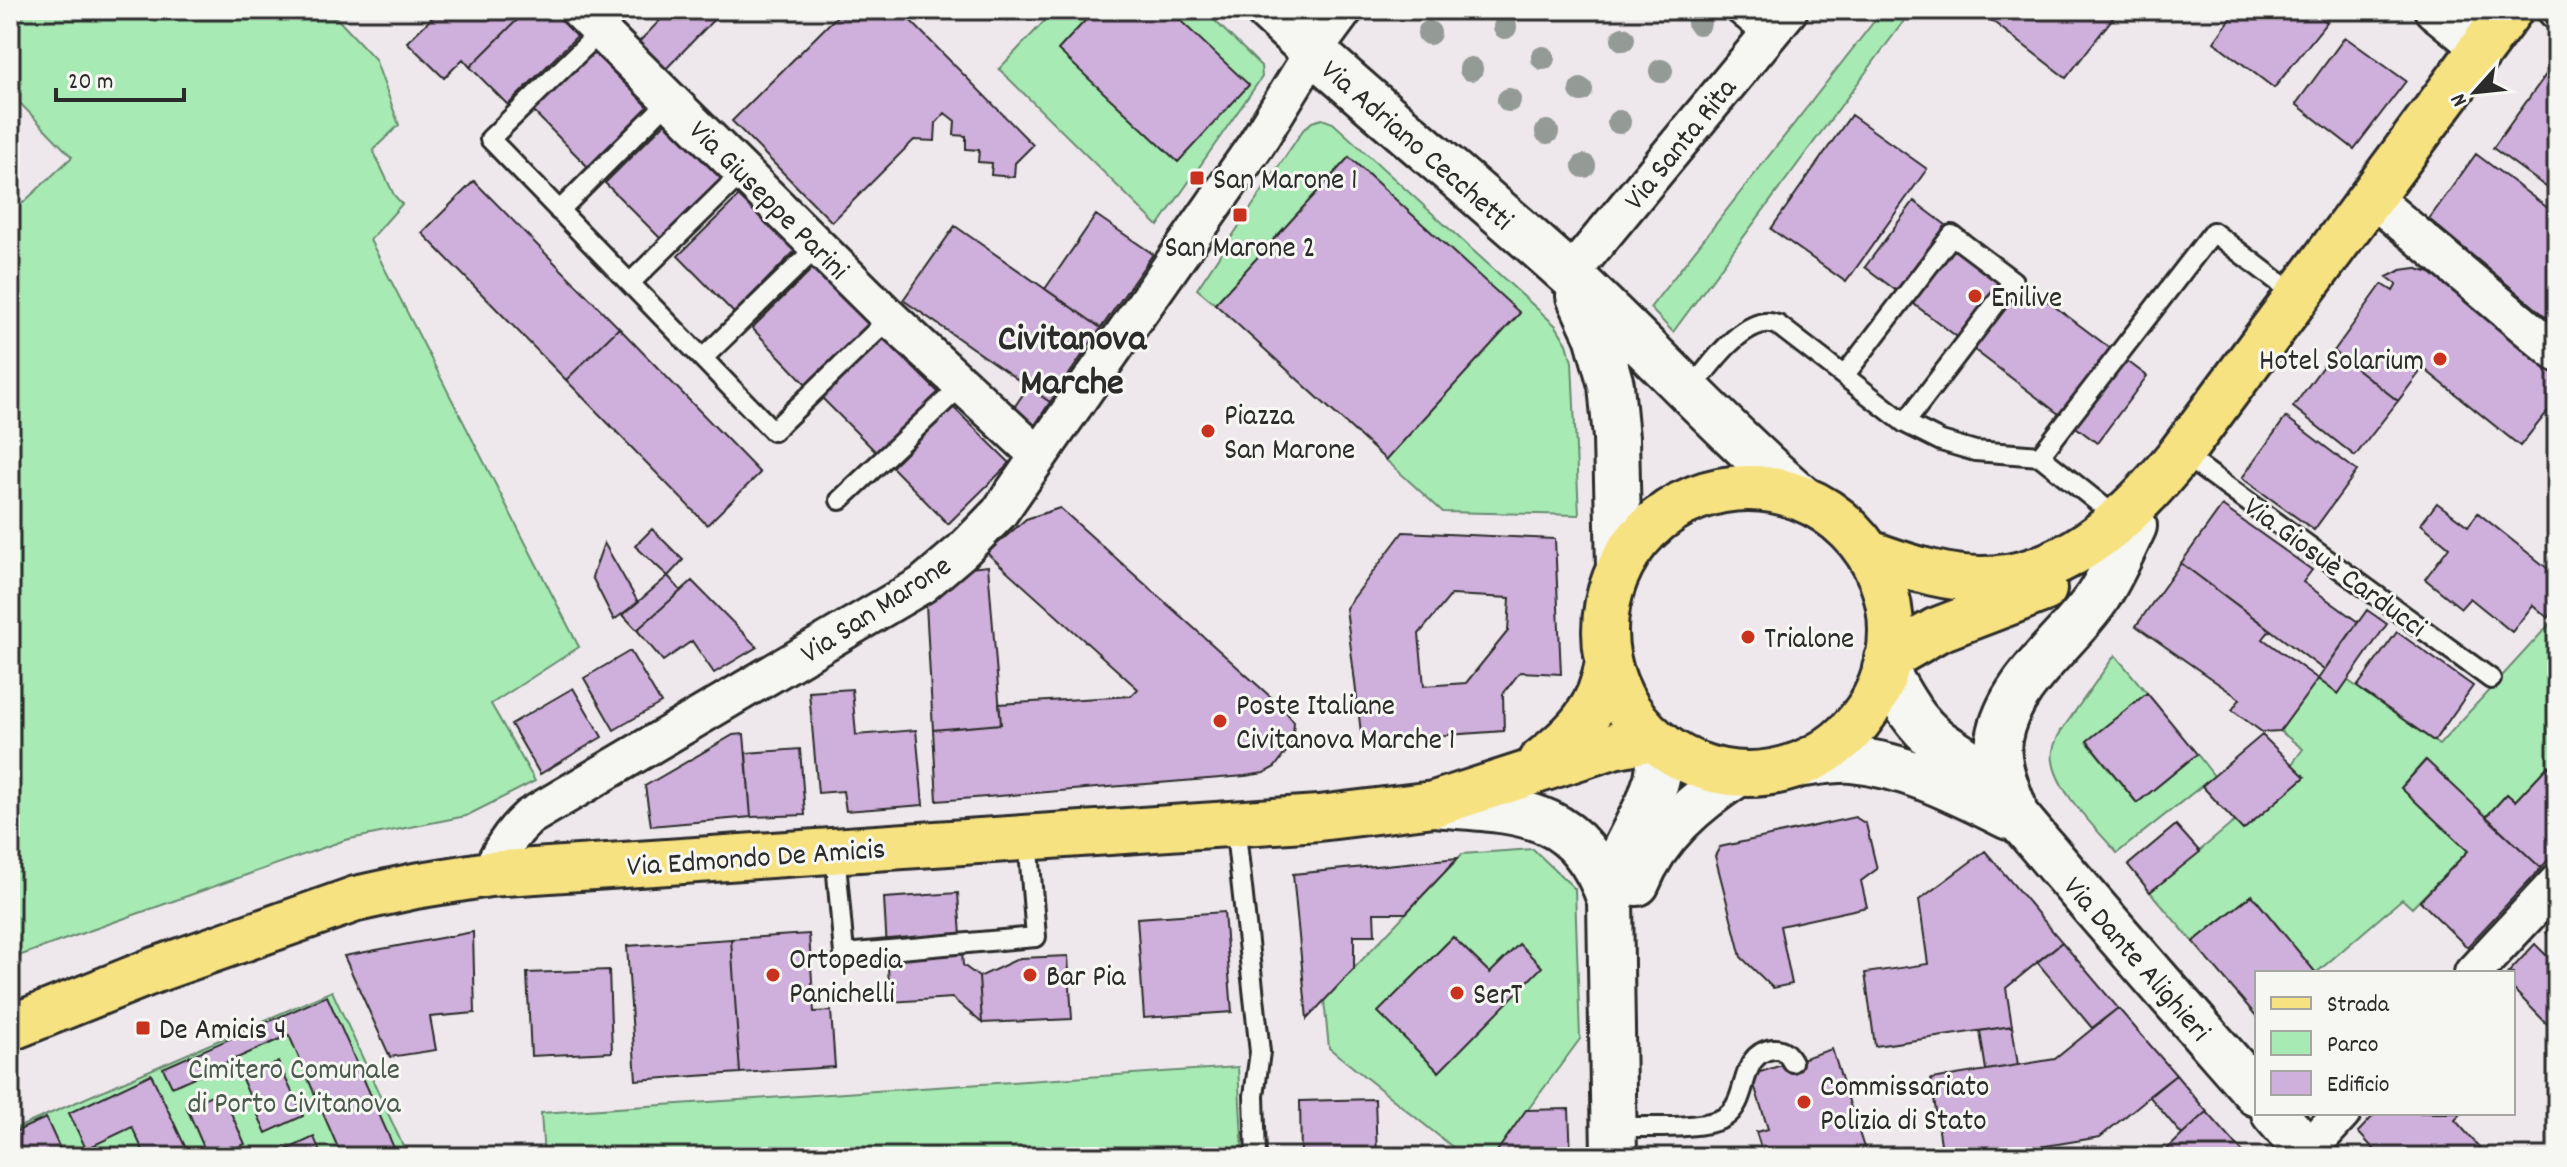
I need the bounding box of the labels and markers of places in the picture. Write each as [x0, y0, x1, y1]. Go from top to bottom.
place label: San Marone 1 [1213, 161, 1358, 204]
marker: San Marone 1 [1188, 169, 1206, 187]
marker: San Marone 2 [1231, 206, 1249, 224]
place label: San Marone 2 [1164, 229, 1316, 272]
place label: Enilive [1991, 279, 2062, 322]
marker: Enilive [1966, 287, 1984, 305]
place label: Hotel Solarium [2259, 342, 2424, 385]
marker: Hotel Solarium [2431, 350, 2449, 368]
place label: Piazza San Marone [1224, 397, 1355, 474]
marker: Piazza San Marone [1199, 422, 1217, 440]
place label: Trialone [1764, 620, 1854, 663]
marker: Trialone [1739, 628, 1757, 646]
place label: Poste Italiane Civitanova Marche 1 [1236, 687, 1455, 764]
marker: Poste Italiane Civitanova Marche 1 [1211, 712, 1229, 730]
place label: Ortopedia Panichelli [789, 941, 903, 1018]
place label: Bar Pia [1046, 958, 1126, 1001]
marker: Ortopedia Panichelli [764, 966, 782, 984]
marker: Bar Pia [1021, 966, 1039, 984]
place label: SerT [1473, 976, 1523, 1019]
marker: SerT [1448, 984, 1466, 1002]
place label: De Amicis 4 [159, 1011, 287, 1054]
marker: De Amicis 4 [134, 1019, 152, 1037]
place label: Commissariato Polizia di Stato [1820, 1068, 1989, 1145]
marker: Commissariato Polizia di Stato [1795, 1093, 1813, 1111]

